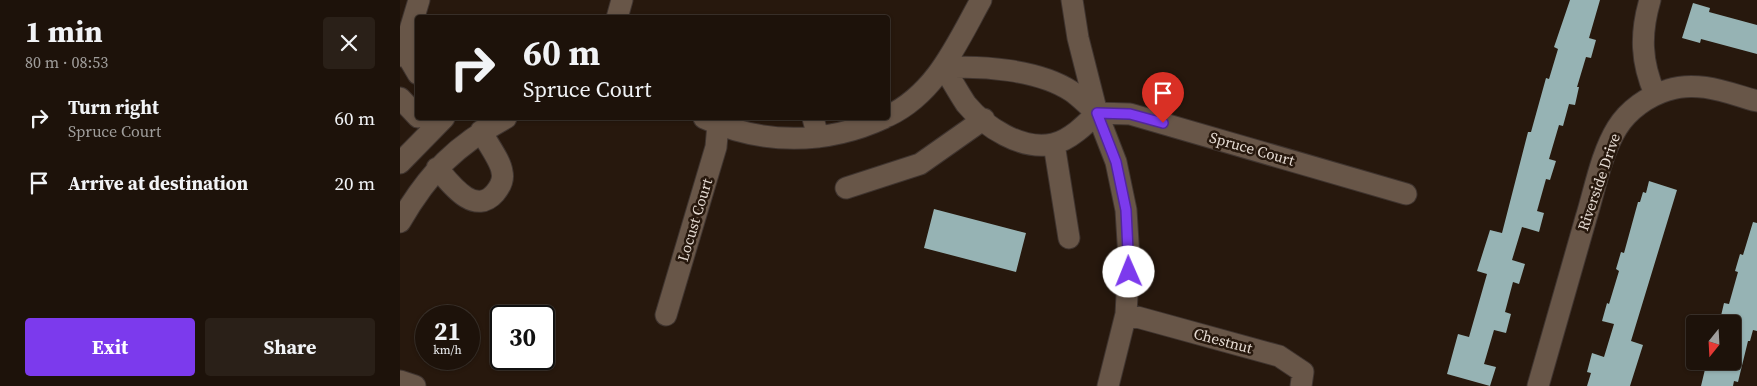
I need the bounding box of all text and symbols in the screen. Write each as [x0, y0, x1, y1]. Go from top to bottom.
text: 1 min [25, 11, 103, 52]
button: close [323, 17, 375, 69]
text: 60 m [523, 29, 600, 77]
icon: right [440, 35, 505, 100]
text: 80 m · 08:53 [25, 51, 108, 73]
pin [1142, 72, 1184, 123]
text: Spruce Court [523, 74, 651, 104]
icon: arrive [1149, 79, 1177, 107]
text: Turn right [68, 94, 159, 120]
icon: right [25, 104, 53, 132]
text: 60 m [334, 105, 375, 131]
text: Spruce Court [68, 120, 161, 142]
street label: Spruce Court [1207, 126, 1297, 171]
street label: Riverside Drive [1572, 130, 1625, 233]
icon: arrive [25, 169, 53, 197]
text: Arrive at destination [68, 170, 248, 196]
text: 20 m [334, 170, 375, 196]
street label: Locust Court [672, 176, 717, 264]
position arrow [1102, 245, 1154, 297]
speed limit sign: 30 [490, 305, 555, 370]
text: 21 [434, 314, 461, 348]
north arrow [1686, 315, 1741, 370]
map controls [1686, 315, 1741, 370]
button: Exit [25, 318, 195, 376]
button: Share [205, 318, 375, 376]
street label: Chestnut [1191, 323, 1255, 358]
text: km/h [433, 342, 462, 358]

